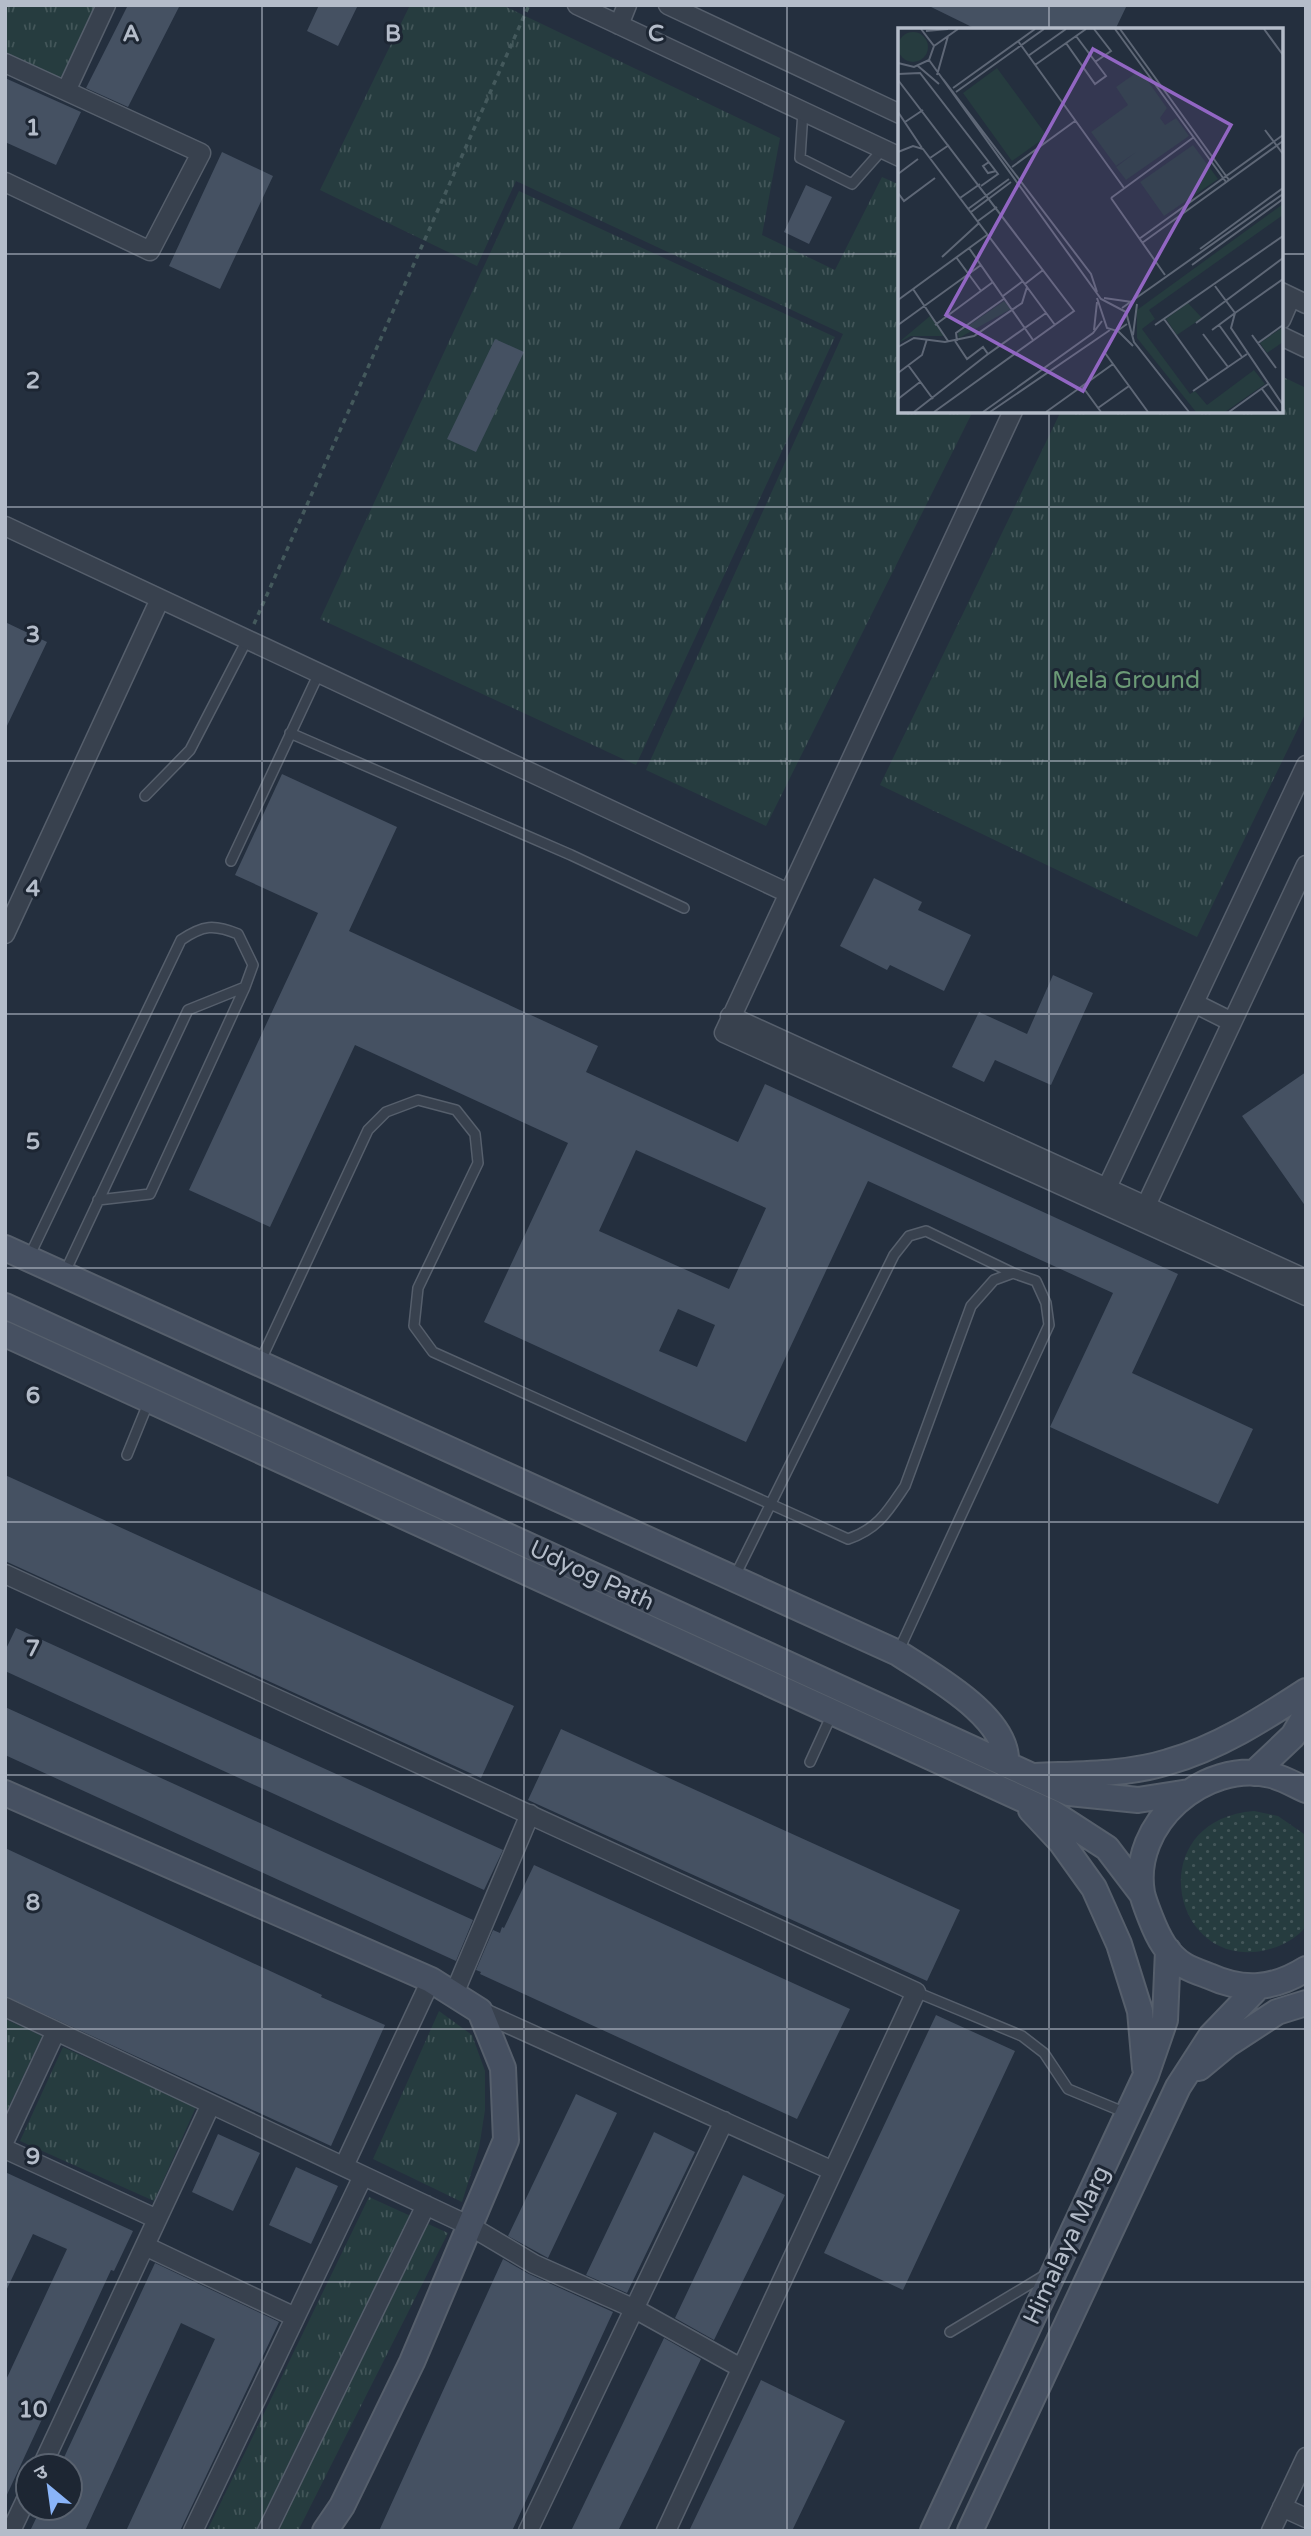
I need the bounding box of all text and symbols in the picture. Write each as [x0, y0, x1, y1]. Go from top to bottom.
text: A [122, 20, 140, 48]
text: B [385, 20, 401, 48]
text: C [648, 20, 664, 48]
inset map [898, 28, 1283, 413]
text: 1 [26, 114, 40, 142]
text: 2 [26, 367, 40, 395]
text: 3 [26, 621, 40, 649]
park label: Mela Ground [1052, 666, 1200, 695]
text: 4 [26, 875, 41, 903]
text: 5 [26, 1128, 40, 1156]
text: 6 [26, 1382, 40, 1410]
street label: Udyog Path [525, 1534, 659, 1617]
text: 7 [26, 1635, 40, 1663]
text: 8 [26, 1889, 40, 1917]
text: 9 [26, 2143, 40, 2171]
street label: Himalaya Marg [1017, 2161, 1116, 2329]
text: 10 [19, 2396, 47, 2424]
north arrow [14, 2452, 84, 2522]
text: उ [31, 2460, 52, 2485]

